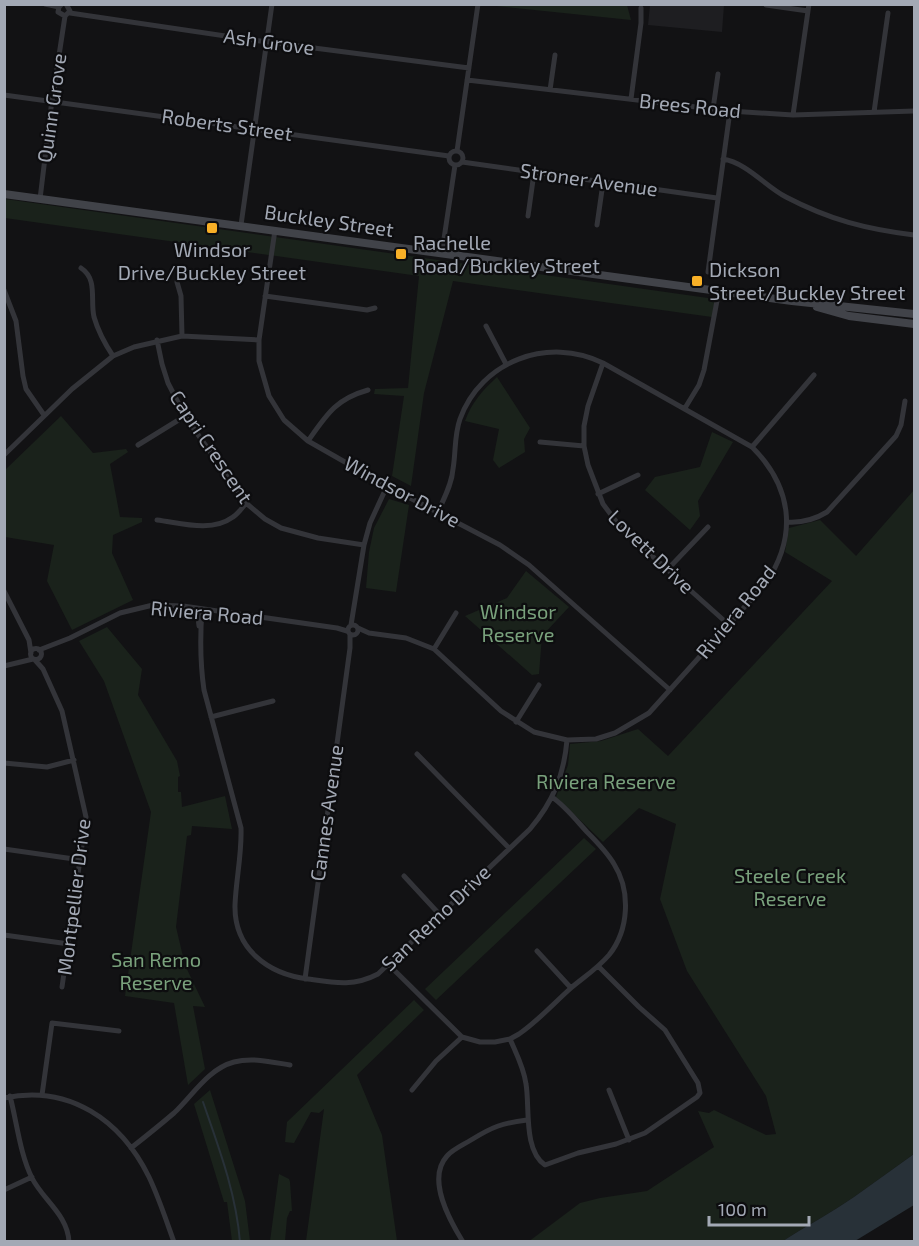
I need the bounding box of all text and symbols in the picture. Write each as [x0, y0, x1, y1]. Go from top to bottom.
street label: Ash Grove [222, 23, 316, 59]
street label: Quinn Grove [31, 52, 71, 164]
street label: Brees Road [638, 88, 742, 122]
street label: Roberts Street [160, 103, 294, 145]
street label: Stroner Avenue [519, 157, 660, 201]
street label: Buckley Street [263, 199, 396, 241]
marker: Windsor Drive/Buckley Street [205, 221, 219, 235]
place label: Rachelle Road/Buckley Street [413, 230, 600, 277]
place label: Windsor Drive/Buckley Street [118, 237, 307, 284]
marker: Rachelle Road/Buckley Street [394, 247, 408, 261]
place label: Dickson Street/Buckley Street [709, 257, 906, 304]
marker: Dickson Street/Buckley Street [690, 274, 704, 288]
street label: Capri Crescent [165, 385, 259, 508]
street label: Windsor Drive [340, 450, 465, 532]
street label: Lovett Drive [604, 504, 700, 598]
street label: Riviera Road [690, 560, 780, 663]
street label: Riviera Road [150, 595, 264, 629]
park label: Windsor Reserve [480, 599, 556, 646]
street label: Cannes Avenue [305, 743, 347, 883]
park label: Riviera Reserve [536, 769, 676, 793]
street label: Montpellier Drive [51, 817, 95, 977]
street label: San Remo Drive [376, 859, 495, 975]
park label: Steele Creek Reserve [734, 863, 846, 910]
park label: San Remo Reserve [111, 947, 201, 994]
scale bar [709, 1189, 810, 1227]
text: 100 m [718, 1198, 767, 1220]

